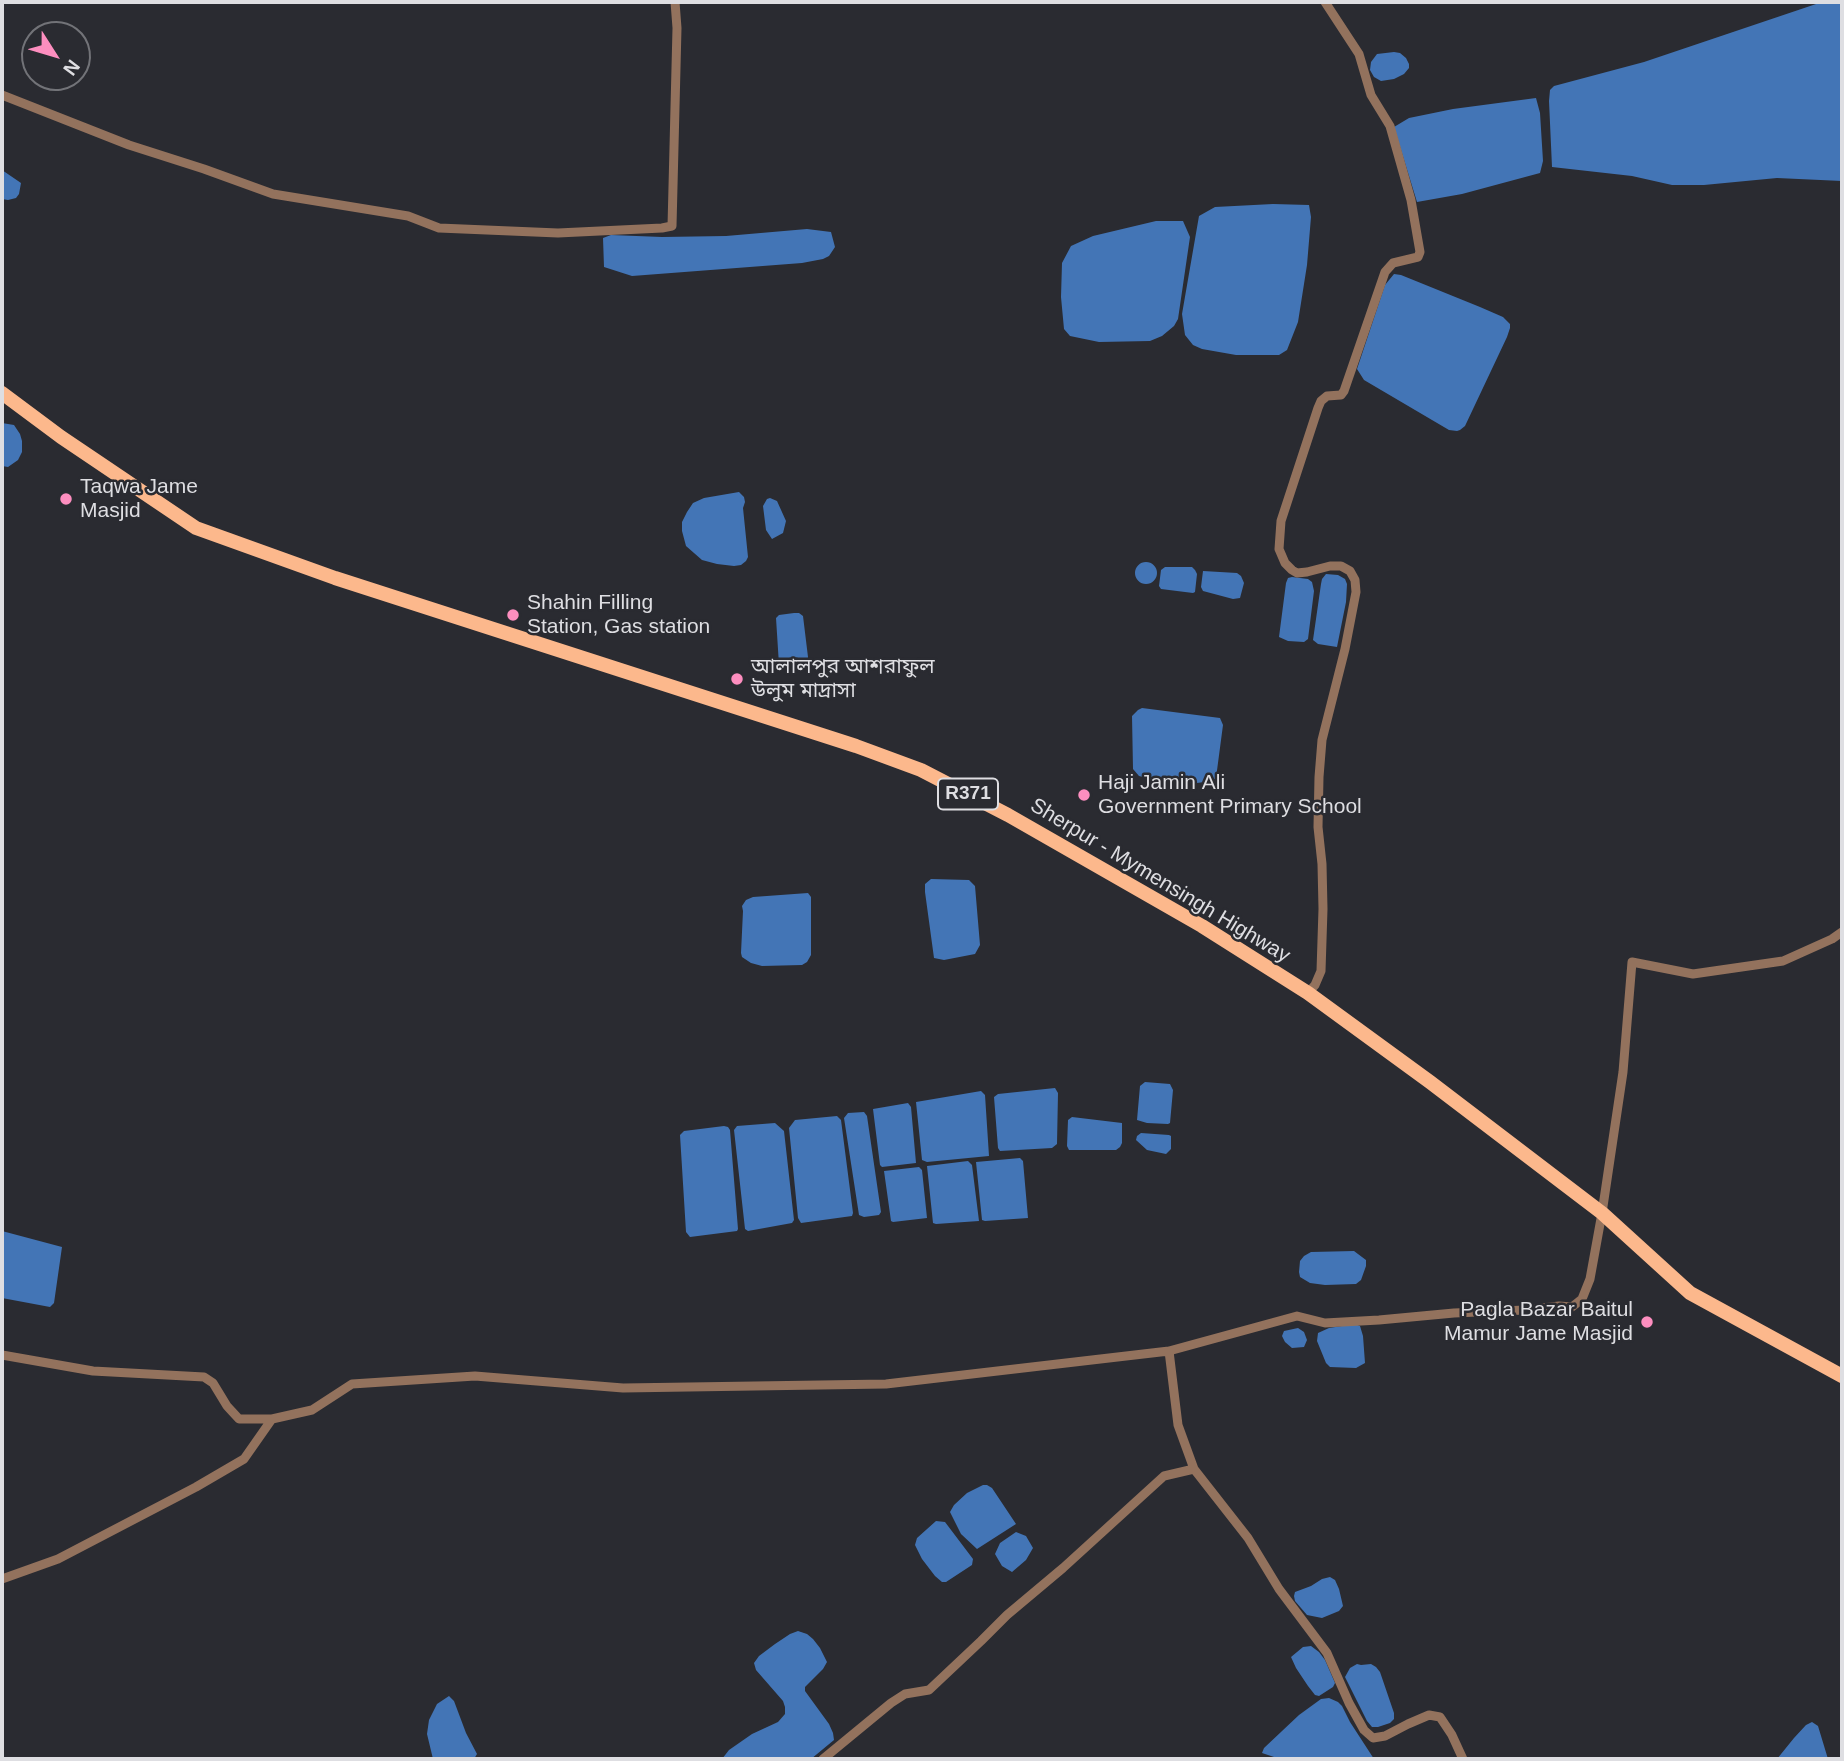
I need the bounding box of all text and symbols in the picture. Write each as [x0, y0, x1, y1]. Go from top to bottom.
north arrow [21, 21, 91, 91]
text: N [59, 56, 84, 80]
place label: Taqwa Jame Masjid [80, 474, 198, 524]
marker: Taqwa Jame Masjid [58, 491, 74, 507]
place label: Shahin Filling Station, Gas station [527, 590, 710, 640]
marker: Shahin Filling Station, Gas station [505, 607, 521, 623]
place label: আলালপুর আশরাফুল উলুম মাদ্রাসা [751, 654, 935, 704]
marker: আলালপুর আশরাফুল উলুম মাদ্রাসা [729, 671, 745, 687]
place label: Haji Jamin Ali Government Primary School [1098, 770, 1362, 820]
road number: R371 [938, 778, 998, 810]
marker: Haji Jamin Ali Government Primary School [1076, 787, 1092, 803]
street label: Sherpur - Mymensingh Highway [1025, 793, 1295, 969]
place label: Pagla Bazar Baitul Mamur Jame Masjid [1444, 1297, 1633, 1347]
marker: Pagla Bazar Baitul Mamur Jame Masjid [1639, 1314, 1655, 1330]

